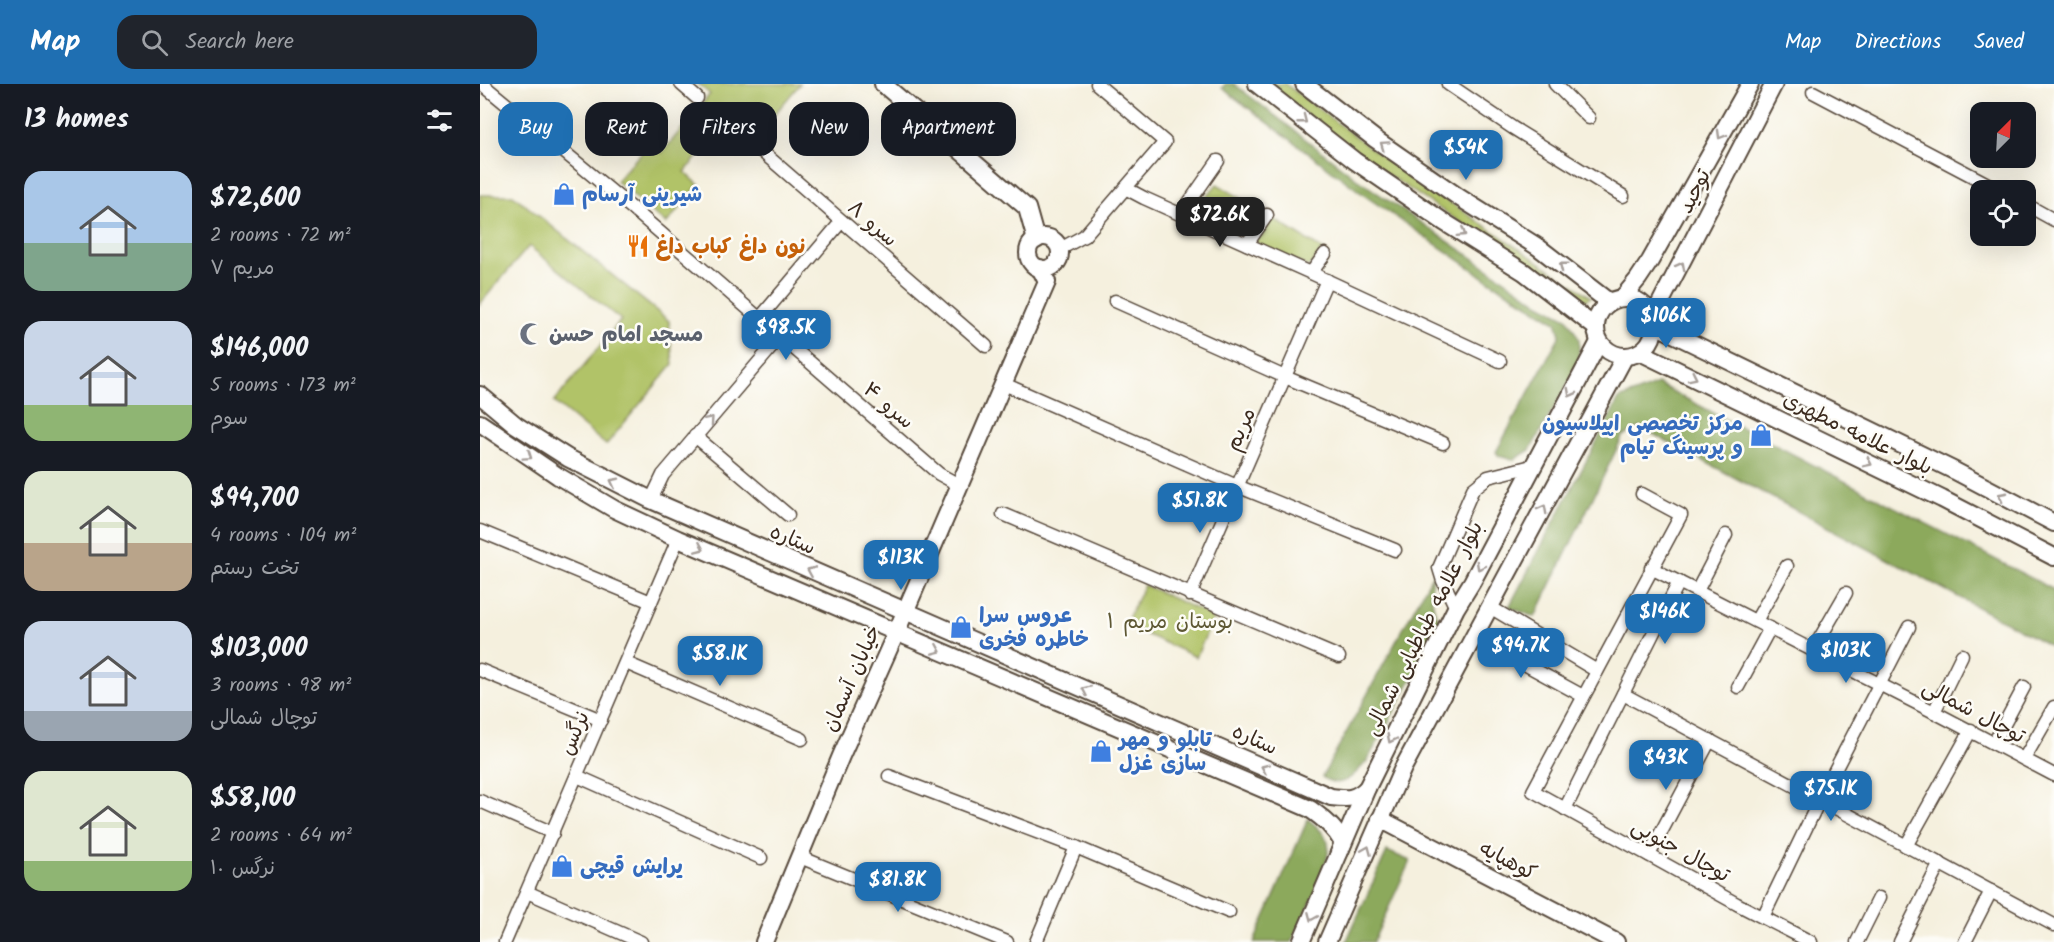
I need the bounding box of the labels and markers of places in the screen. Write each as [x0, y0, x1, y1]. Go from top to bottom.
pin: $54K [1430, 130, 1502, 181]
place label: شیرینی آرسام [582, 179, 702, 212]
shop icon: شیرینی آرسام [551, 181, 577, 207]
pin: $72.6K [1171, 197, 1269, 248]
place label: نون داغ کباب داغ [656, 231, 805, 264]
restaurant icon: نون داغ کباب داغ [625, 233, 651, 259]
pin: $106K [1624, 298, 1708, 349]
pin: $98.5K [737, 310, 835, 361]
place label: مسجد امام حسن [549, 319, 703, 352]
mosque icon: مسجد امام حسن [518, 321, 544, 347]
place label: مرکز تخصصی اپیلاسیون و پرسینگ تیام [1542, 408, 1743, 465]
shop icon: مرکز تخصصی اپیلاسیون و پرسینگ تیام [1748, 422, 1774, 448]
pin: $51.8K [1151, 483, 1249, 534]
pin: $113K [859, 540, 943, 591]
pin: $146K [1623, 594, 1707, 645]
place label: عروس سرا خاطره فخری [979, 600, 1089, 657]
shop icon: عروس سرا خاطره فخری [948, 614, 974, 640]
pin: $94.7K [1472, 628, 1570, 679]
pin: $103K [1804, 633, 1888, 684]
pin: $58.1K [671, 636, 769, 687]
place label: تابلو و مهر سازی غزل [1117, 724, 1213, 781]
shop icon: تابلو و مهر سازی غزل [1088, 738, 1114, 764]
pin: $43K [1630, 740, 1702, 791]
pin: $75.1K [1782, 771, 1880, 822]
place label: یرایش قیچی [580, 851, 683, 884]
shop icon: یرایش قیچی [549, 853, 575, 879]
pin: $81.8K [849, 862, 947, 913]

